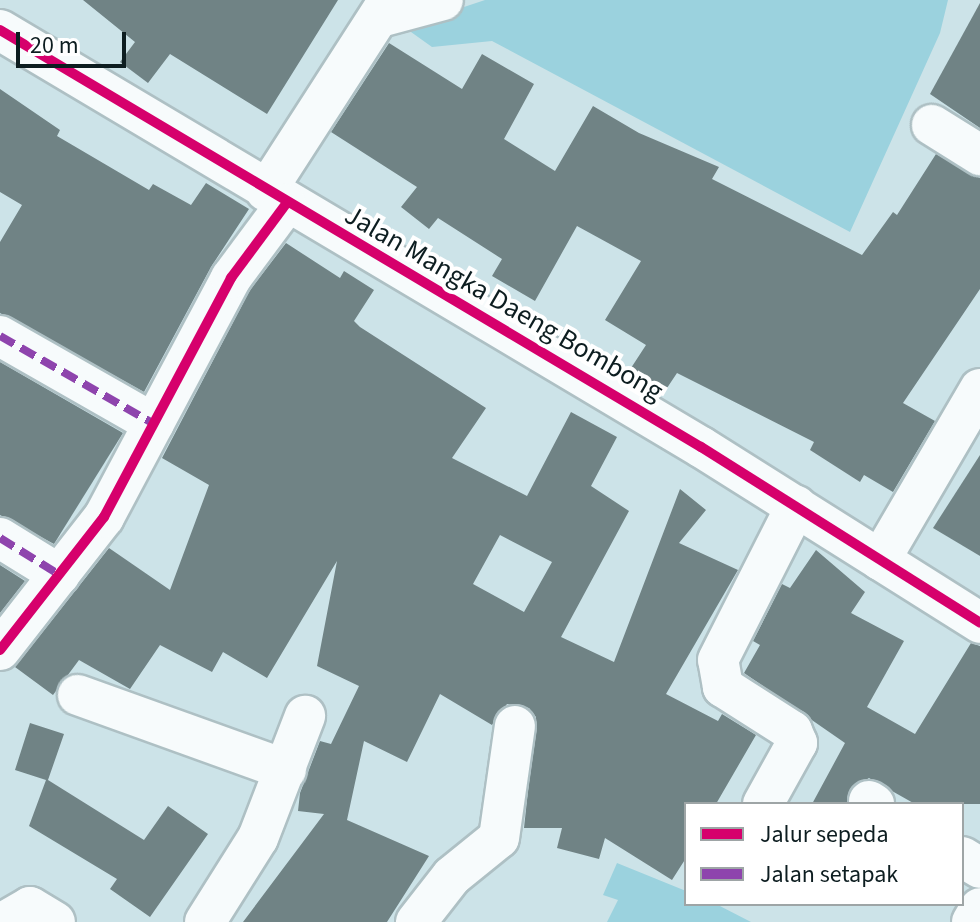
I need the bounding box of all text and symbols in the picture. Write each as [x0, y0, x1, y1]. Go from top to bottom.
scale bar [20, 16, 130, 66]
text: 20 m [30, 28, 79, 63]
street label: Jalan Mangka Daeng Bombong [339, 198, 669, 408]
legend [684, 802, 964, 906]
text: Jalur sepeda [760, 817, 889, 852]
text: Jalan setapak [760, 857, 898, 892]

